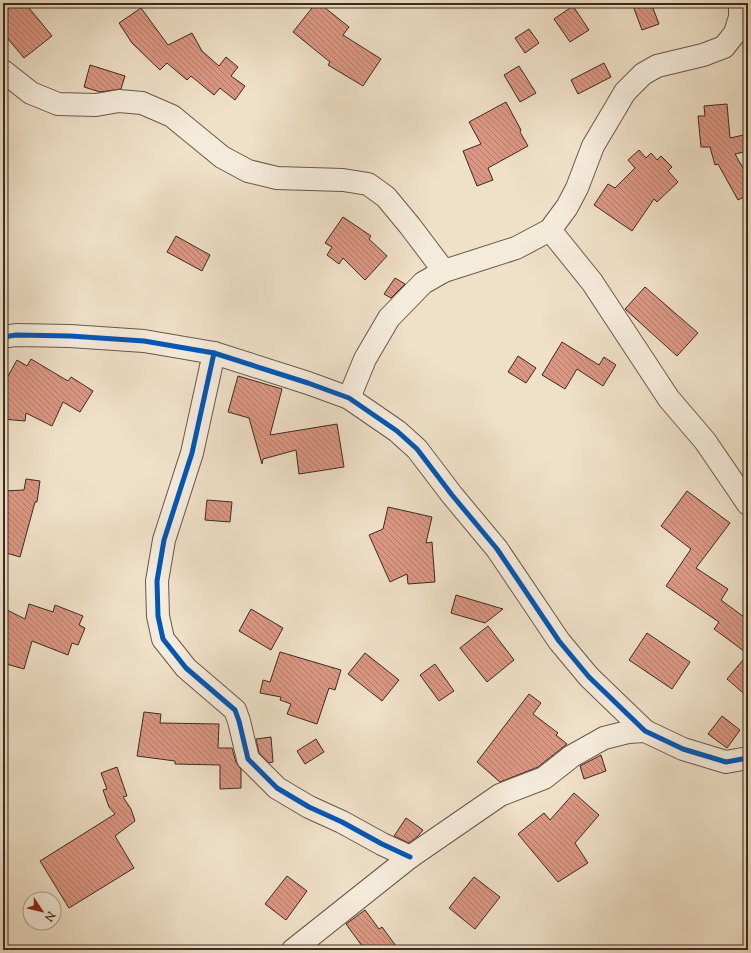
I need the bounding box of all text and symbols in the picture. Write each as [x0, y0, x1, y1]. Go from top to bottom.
north arrow [22, 891, 62, 931]
text: N [40, 907, 59, 925]

